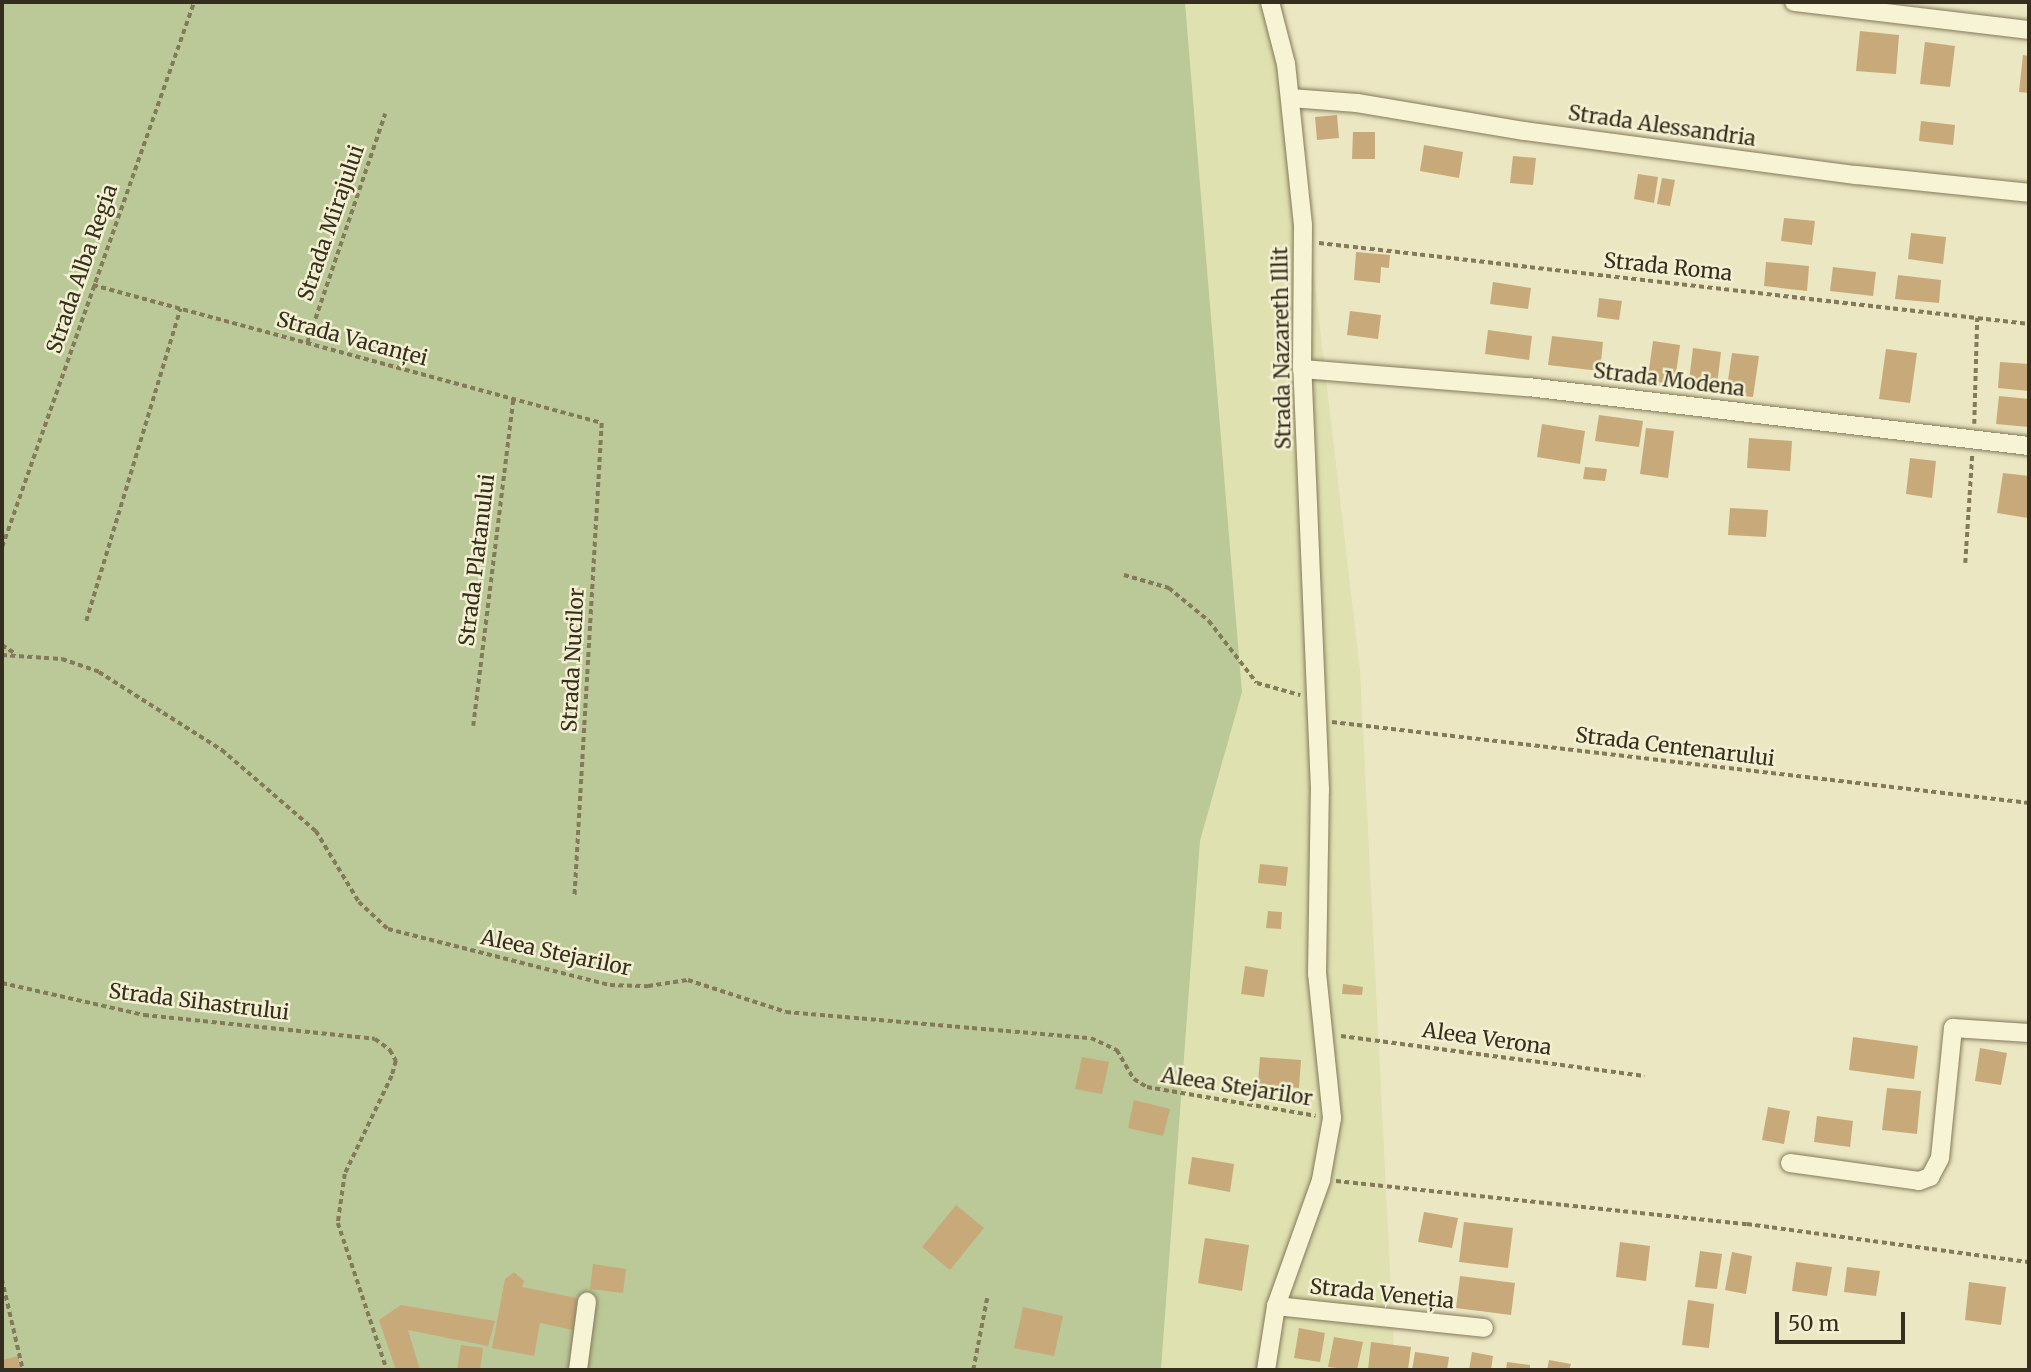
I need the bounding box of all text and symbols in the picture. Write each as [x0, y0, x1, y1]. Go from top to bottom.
street label: Strada Alessandria [1566, 100, 1758, 152]
street label: Strada Mirajului [292, 142, 370, 304]
street label: Strada Alba Regia [41, 181, 123, 357]
street label: Strada Nazareth Illit [1268, 246, 1296, 450]
street label: Strada Roma [1603, 248, 1733, 286]
street label: Strada Vacanței [274, 307, 430, 371]
street label: Strada Modena [1592, 358, 1746, 402]
street label: Strada Platanului [454, 472, 500, 648]
street label: Strada Nucilor [557, 587, 589, 733]
street label: Strada Centenarului [1574, 722, 1776, 772]
street label: Aleea Stejarilor [479, 925, 633, 981]
street label: Strada Sihastrului [107, 978, 291, 1026]
street label: Aleea Verona [1421, 1017, 1553, 1061]
street label: Aleea Stejarilor [1159, 1063, 1315, 1111]
street label: Strada Veneția [1308, 1274, 1456, 1314]
scale bar [1779, 1298, 1909, 1342]
text: 50 m [1788, 1310, 1839, 1337]

